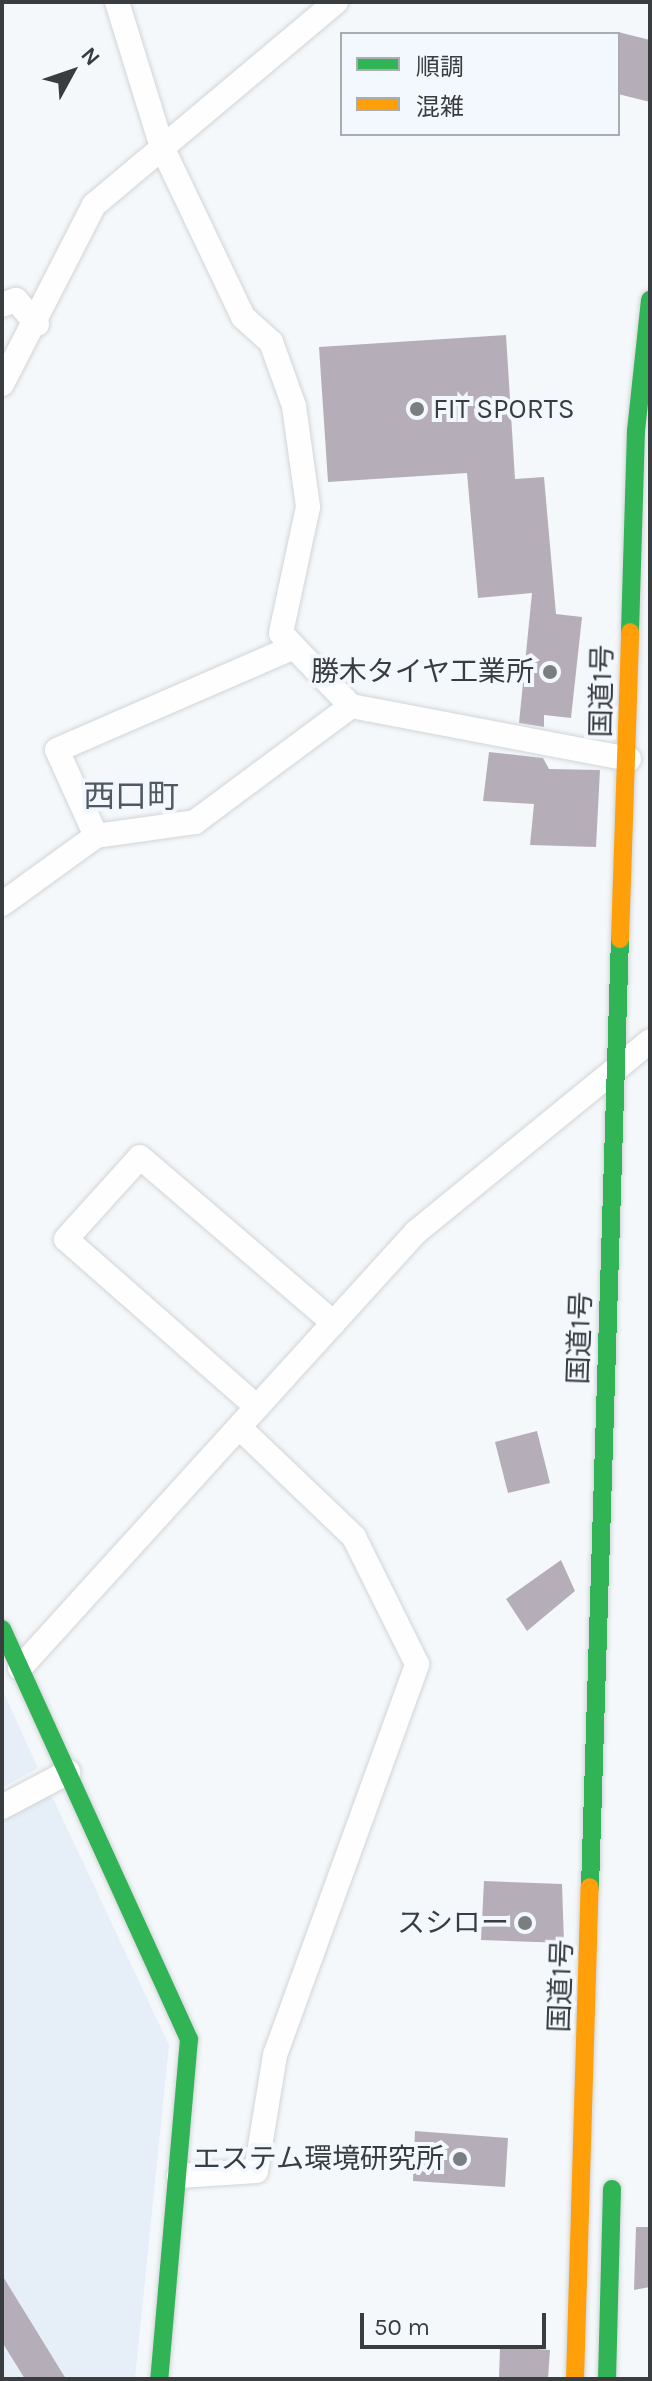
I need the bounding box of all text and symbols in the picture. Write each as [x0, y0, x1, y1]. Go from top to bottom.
north arrow [32, 32, 112, 112]
legend [340, 32, 620, 136]
text: N [75, 42, 105, 71]
text: 順調 [416, 53, 464, 81]
text: 混雑 [416, 93, 464, 121]
place label: FIT SPORTS [433, 392, 575, 426]
marker: FIT SPORTS [408, 400, 426, 418]
street label: 国道1号 [584, 644, 620, 738]
place label: 勝木タイヤ工業所 [310, 655, 534, 689]
marker: 勝木タイヤ工業所 [541, 663, 559, 681]
district label: 西口町 [83, 778, 179, 816]
street label: 国道1号 [562, 1291, 598, 1385]
place label: スシロー [397, 1906, 509, 1940]
marker: スシロー [516, 1914, 534, 1932]
street label: 国道1号 [543, 1939, 579, 2033]
place label: エステム環境研究所 [192, 2142, 444, 2176]
marker: エステム環境研究所 [451, 2150, 469, 2168]
scale bar [364, 2297, 550, 2347]
text: 50 m [374, 2313, 430, 2341]

